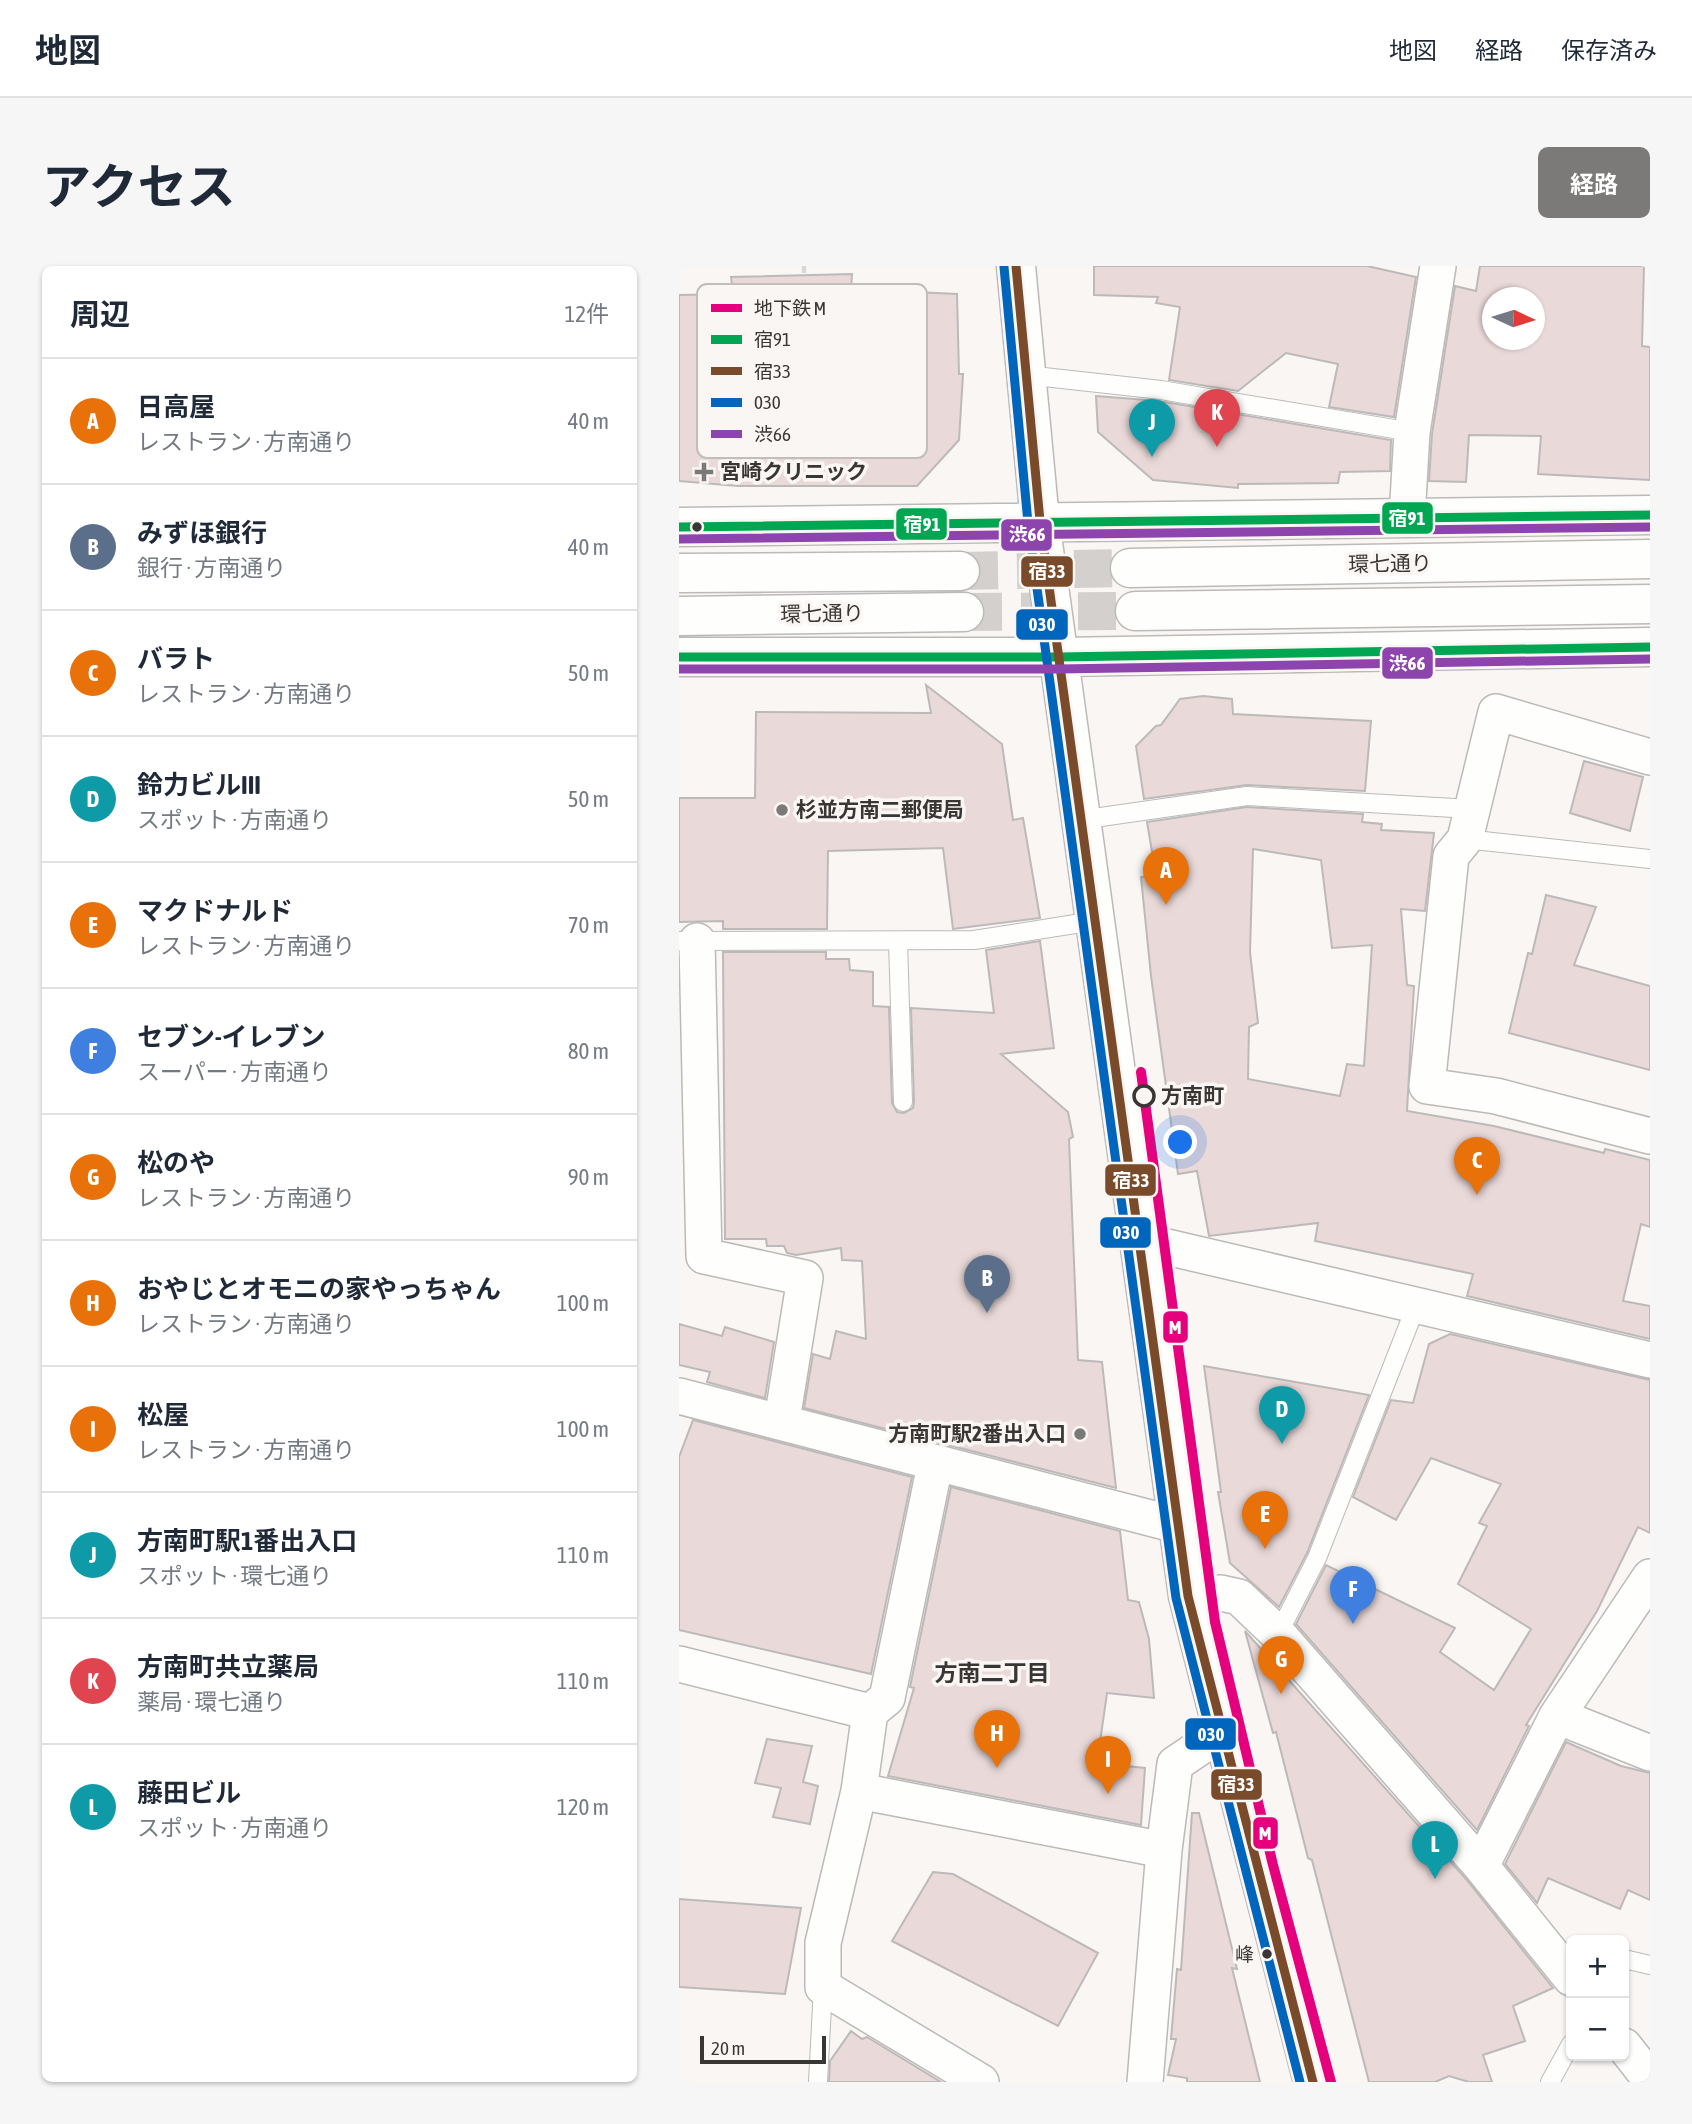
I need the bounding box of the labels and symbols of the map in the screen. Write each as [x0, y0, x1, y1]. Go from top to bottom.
legend [697, 284, 927, 458]
north arrow [1482, 287, 1545, 350]
text: 地下鉄 M [754, 297, 826, 319]
text: 宿91 [754, 328, 791, 350]
text: 宿33 [754, 360, 791, 382]
pin: K [1194, 389, 1240, 447]
text: 030 [754, 391, 781, 413]
pin: J [1129, 399, 1175, 457]
text: 渋66 [754, 423, 791, 445]
place label: 宮崎クリニック [720, 459, 867, 483]
marker: 宮崎クリニック [694, 462, 714, 482]
line badge: 宿91 [1381, 501, 1434, 535]
line badge: 宿91 [895, 507, 948, 541]
text: 宿91 [1389, 507, 1425, 529]
text: 宿91 [904, 513, 940, 535]
line badge: 渋66 [1000, 518, 1053, 552]
unlabelled marker [690, 520, 704, 534]
text: 渋66 [1009, 523, 1045, 545]
street label: 環七通り [1348, 550, 1432, 576]
line badge: 宿33 [1020, 555, 1074, 588]
text: 宿33 [1029, 560, 1065, 582]
street label: 環七通り [780, 600, 864, 626]
line badge: 030 [1015, 608, 1069, 641]
text: 030 [1029, 613, 1055, 635]
line badge: 渋66 [1381, 646, 1434, 680]
text: 渋66 [1389, 652, 1425, 674]
place label: 杉並方南二郵便局 [796, 797, 964, 821]
marker: 杉並方南二郵便局 [774, 802, 790, 818]
pin: A [1143, 847, 1189, 905]
place label: 方南町 [1161, 1083, 1224, 1107]
marker: 方南町 [1133, 1085, 1155, 1107]
your location [1163, 1125, 1197, 1159]
pin: C [1454, 1137, 1500, 1195]
line badge: 宿33 [1104, 1163, 1157, 1197]
text: 宿33 [1113, 1169, 1149, 1191]
line badge: 030 [1099, 1216, 1152, 1249]
text: 030 [1113, 1221, 1139, 1243]
pin: B [964, 1255, 1010, 1313]
line badge: M [1162, 1310, 1189, 1344]
text: M [1169, 1316, 1181, 1338]
pin: D [1259, 1386, 1305, 1444]
place label: 方南町駅2番出入口 [888, 1421, 1066, 1445]
marker: 方南町駅2番出入口 [1072, 1426, 1088, 1442]
pin: E [1242, 1491, 1288, 1549]
pin: F [1330, 1566, 1376, 1624]
pin: G [1258, 1636, 1304, 1694]
district label: 方南二丁目 [935, 1660, 1050, 1686]
pin: H [974, 1710, 1020, 1768]
line badge: 030 [1184, 1717, 1237, 1751]
text: 030 [1198, 1723, 1224, 1745]
pin: I [1085, 1736, 1131, 1794]
line badge: 宿33 [1210, 1768, 1263, 1801]
text: 宿33 [1218, 1773, 1254, 1795]
line badge: M [1252, 1816, 1279, 1850]
pin: L [1412, 1821, 1458, 1879]
text: M [1259, 1822, 1271, 1844]
place label: 峰 [1235, 1943, 1254, 1965]
marker: 峰 [1260, 1947, 1274, 1961]
scale bar [700, 2033, 826, 2065]

